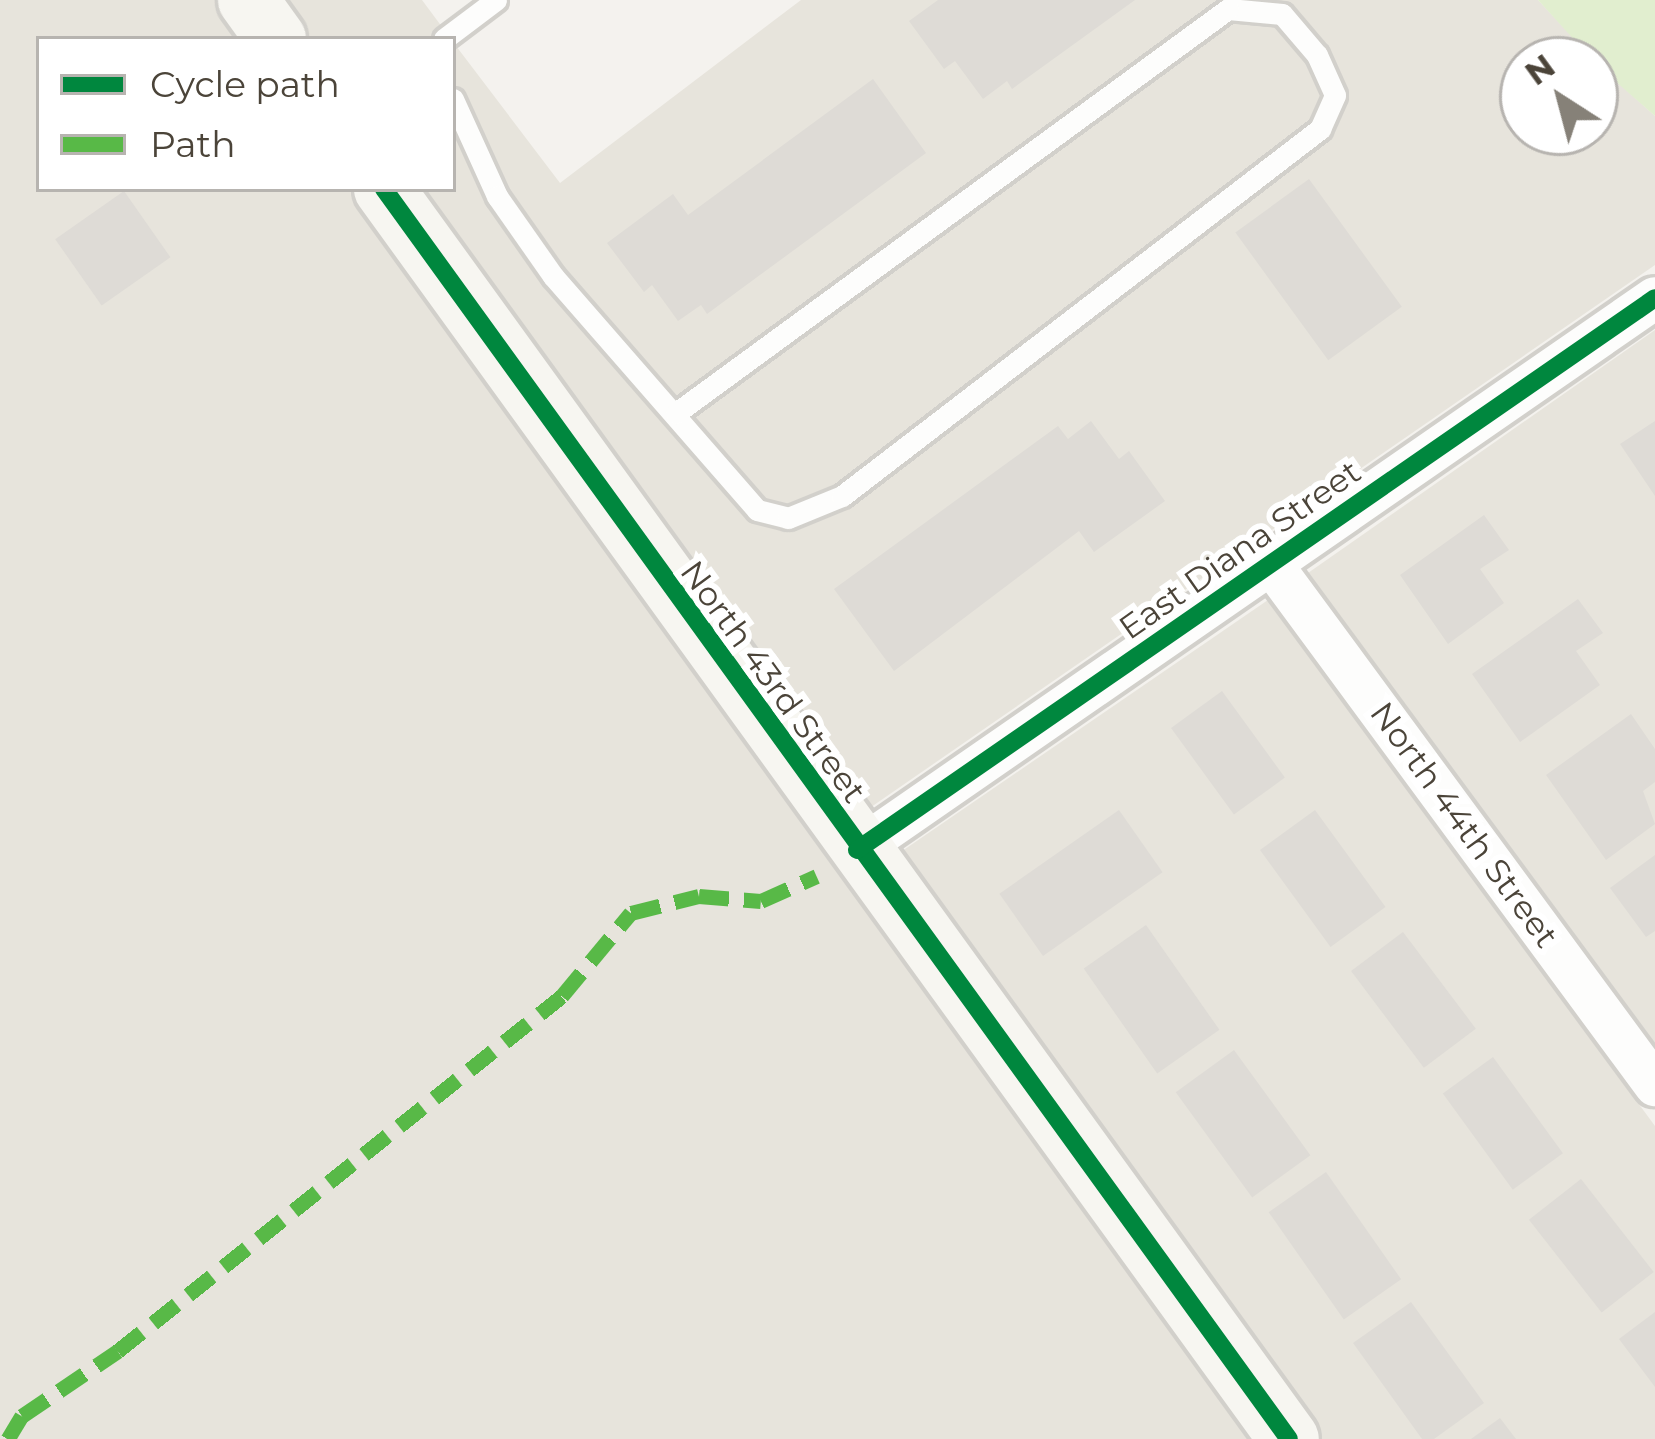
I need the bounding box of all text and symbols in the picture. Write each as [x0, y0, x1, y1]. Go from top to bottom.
legend [36, 36, 456, 192]
north arrow [1499, 36, 1619, 156]
text: N [1517, 45, 1562, 93]
text: Cycle path [150, 62, 340, 106]
text: Path [150, 122, 236, 166]
street label: East Diana Street [1112, 452, 1368, 648]
street label: North 43rd Street [672, 553, 874, 811]
street label: North 44th Street [1362, 695, 1566, 955]

